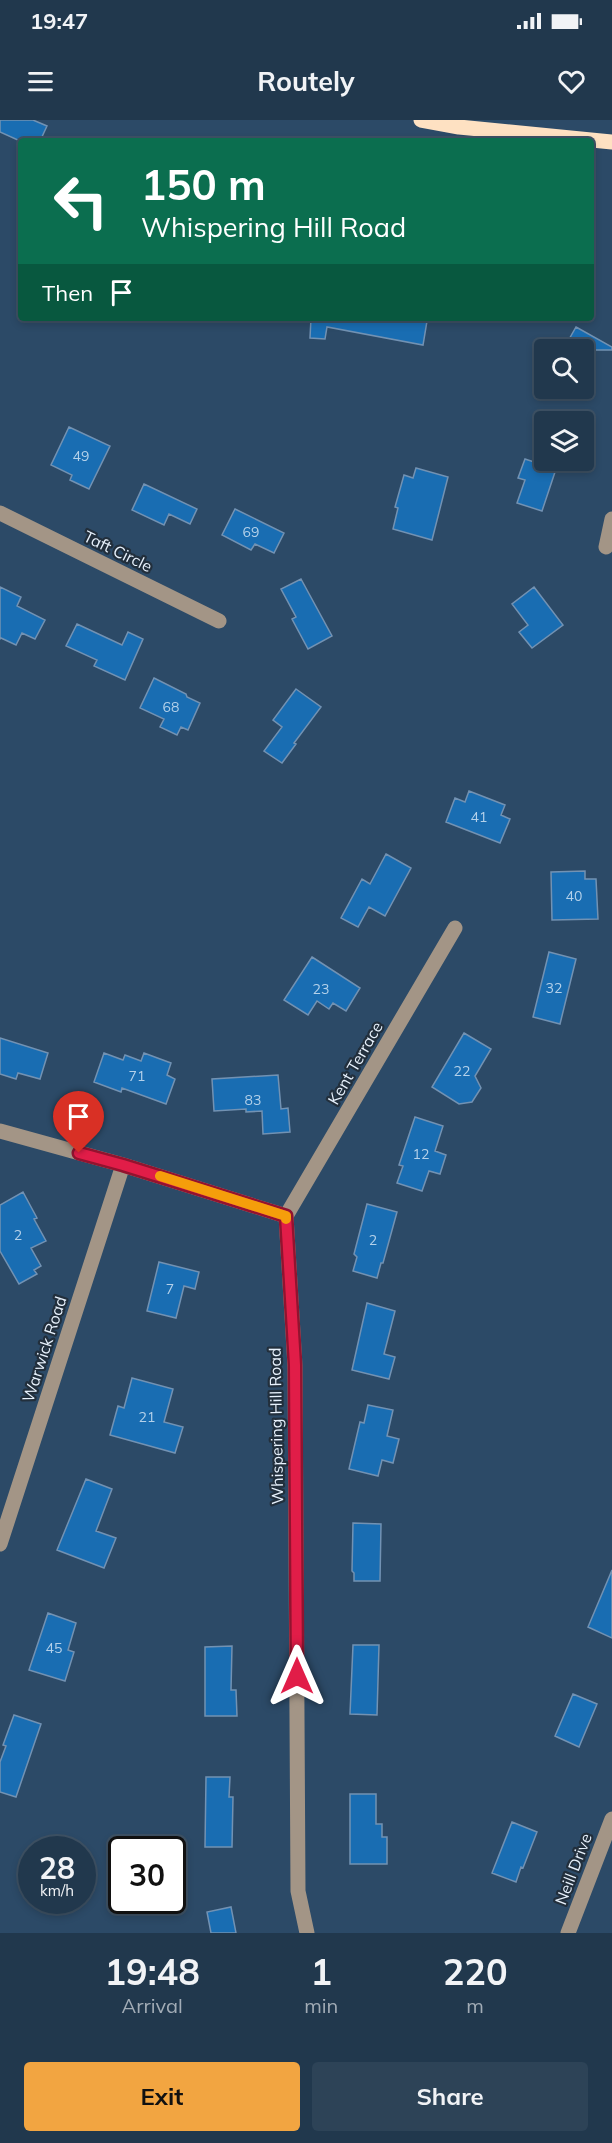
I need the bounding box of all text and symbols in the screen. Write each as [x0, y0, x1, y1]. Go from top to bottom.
text: 19:47 [30, 7, 88, 35]
text: Routely [257, 64, 355, 98]
icon: menu [24, 65, 57, 98]
icon: heart [555, 65, 588, 98]
text: 150 m [141, 158, 266, 211]
icon: left [42, 162, 120, 240]
text: Whispering Hill Road [141, 210, 406, 244]
icon: arrive [105, 276, 138, 309]
text: Then [42, 279, 93, 307]
map controls [534, 339, 594, 471]
button: search [534, 339, 594, 399]
button: layers [534, 411, 594, 471]
house number: 49 [73, 447, 89, 465]
house number: 69 [243, 523, 259, 541]
street label: Taft Circle [80, 526, 156, 576]
house number: 68 [163, 698, 179, 716]
house number: 41 [471, 808, 487, 826]
house number: 40 [566, 887, 582, 905]
house number: 32 [546, 979, 562, 997]
house number: 23 [313, 980, 329, 998]
street label: Kent Terrace [323, 1018, 387, 1108]
house number: 22 [454, 1062, 470, 1080]
house number: 71 [129, 1067, 145, 1085]
pin [53, 1091, 104, 1153]
house number: 83 [245, 1091, 261, 1109]
icon: arrive [62, 1100, 95, 1133]
house number: 12 [413, 1145, 429, 1163]
house number: 2 [14, 1226, 22, 1244]
house number: 2 [369, 1231, 377, 1249]
house number: 7 [166, 1280, 174, 1298]
street label: Warwick Road [17, 1294, 71, 1404]
street label: Whispering Hill Road [265, 1347, 287, 1505]
house number: 21 [139, 1408, 155, 1426]
house number: 45 [46, 1639, 62, 1657]
position arrow [265, 1644, 329, 1708]
street label: Neill Drive [550, 1830, 596, 1908]
speed limit sign: 30 [108, 1836, 186, 1914]
text: 28 [39, 1849, 75, 1887]
text: km/h [40, 1881, 74, 1900]
text: 19:48 [104, 1949, 200, 1994]
text: 1 [310, 1949, 332, 1994]
text: 220 [443, 1949, 508, 1994]
text: Arrival [122, 1993, 183, 2018]
text: min [304, 1993, 338, 2018]
text: m [466, 1993, 484, 2018]
button: Exit [24, 2062, 300, 2131]
button: Share [312, 2062, 588, 2131]

